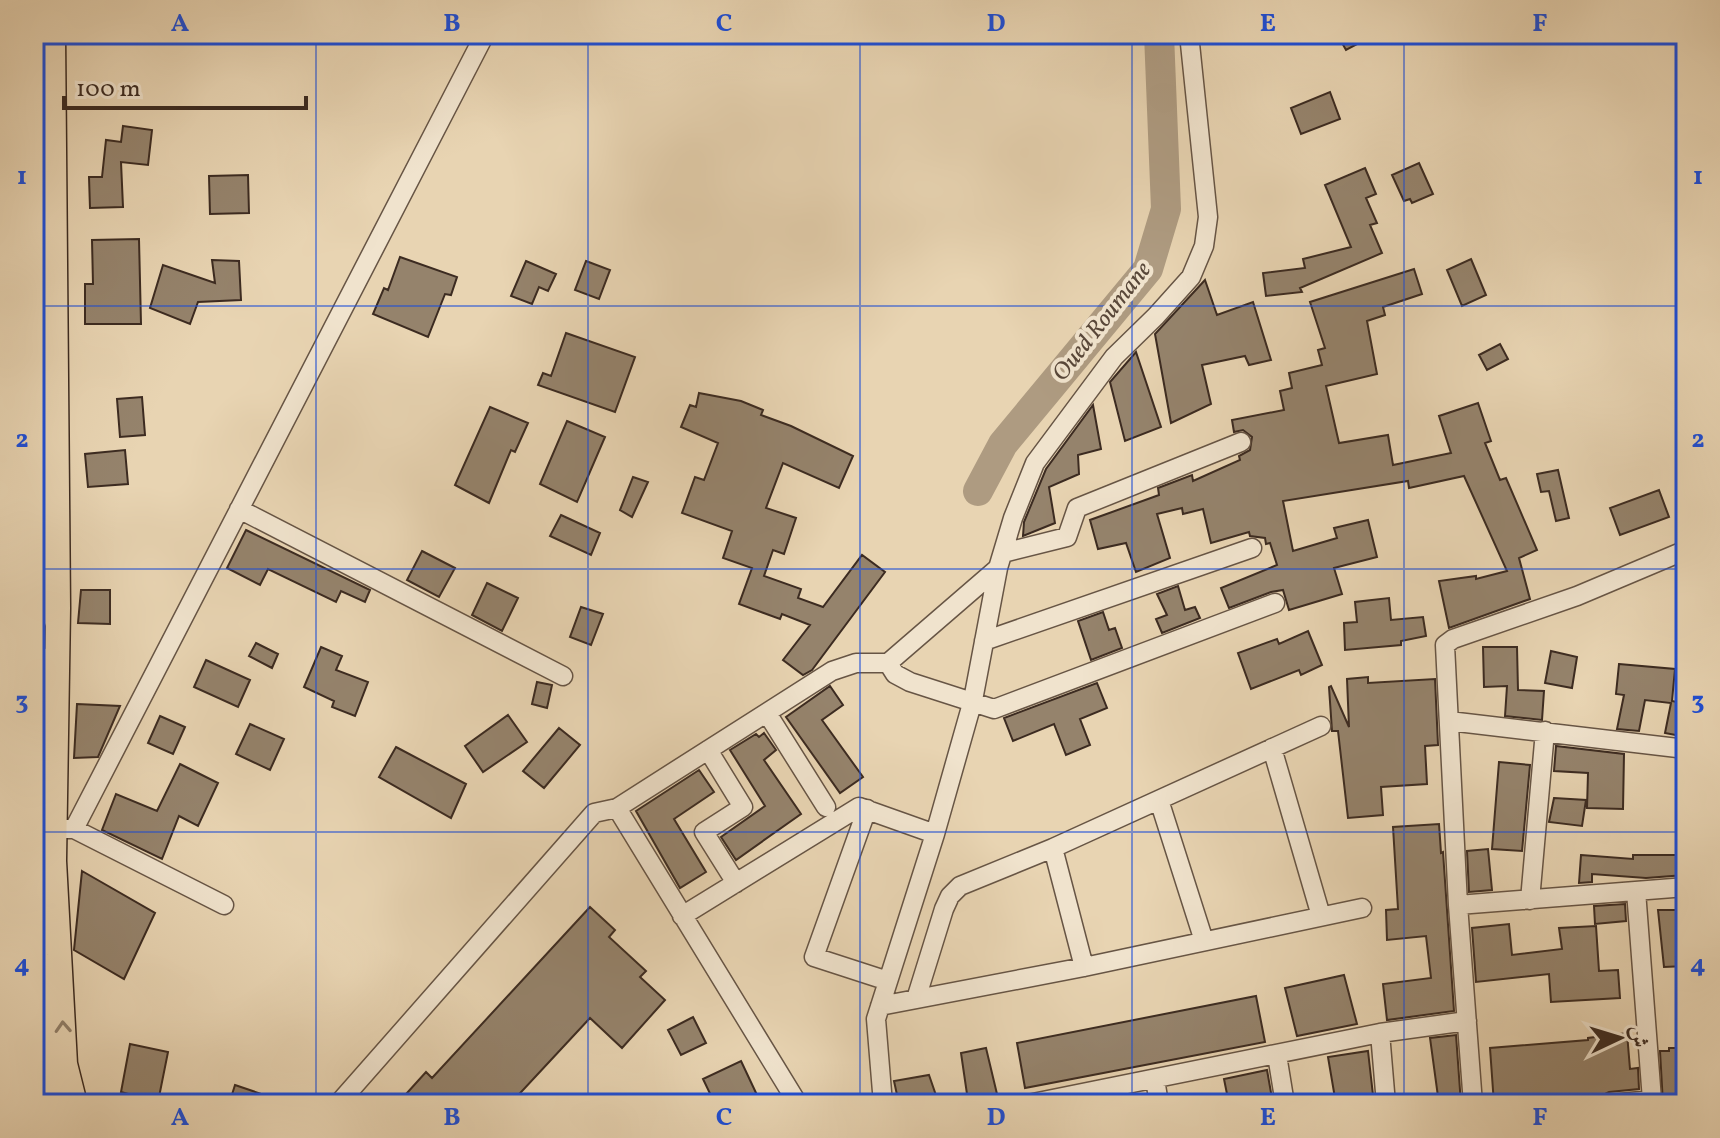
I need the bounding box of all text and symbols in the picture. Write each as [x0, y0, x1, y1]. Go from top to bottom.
text: A [171, 6, 190, 42]
text: B [443, 6, 461, 42]
text: C [716, 6, 732, 42]
text: D [986, 6, 1006, 42]
text: E [1260, 6, 1276, 42]
text: F [1532, 6, 1548, 42]
scale bar [64, 60, 306, 110]
text: 100 m [76, 73, 141, 107]
text: 1 [17, 159, 27, 195]
text: 1 [1693, 159, 1703, 195]
water label: Oued Roumane [1045, 255, 1160, 389]
text: 2 [15, 422, 29, 458]
text: 2 [1691, 422, 1705, 458]
text: 3 [15, 684, 29, 720]
text: 3 [1691, 684, 1705, 720]
text: 4 [14, 947, 30, 983]
text: 4 [1690, 947, 1706, 983]
north arrow [1580, 998, 1660, 1078]
one-way arrow [54, 1021, 71, 1033]
text: ش [1621, 1025, 1654, 1049]
text: A [171, 1100, 190, 1136]
text: B [443, 1100, 461, 1136]
text: C [716, 1100, 732, 1136]
text: D [986, 1100, 1006, 1136]
text: E [1260, 1100, 1276, 1136]
text: F [1532, 1100, 1548, 1136]

